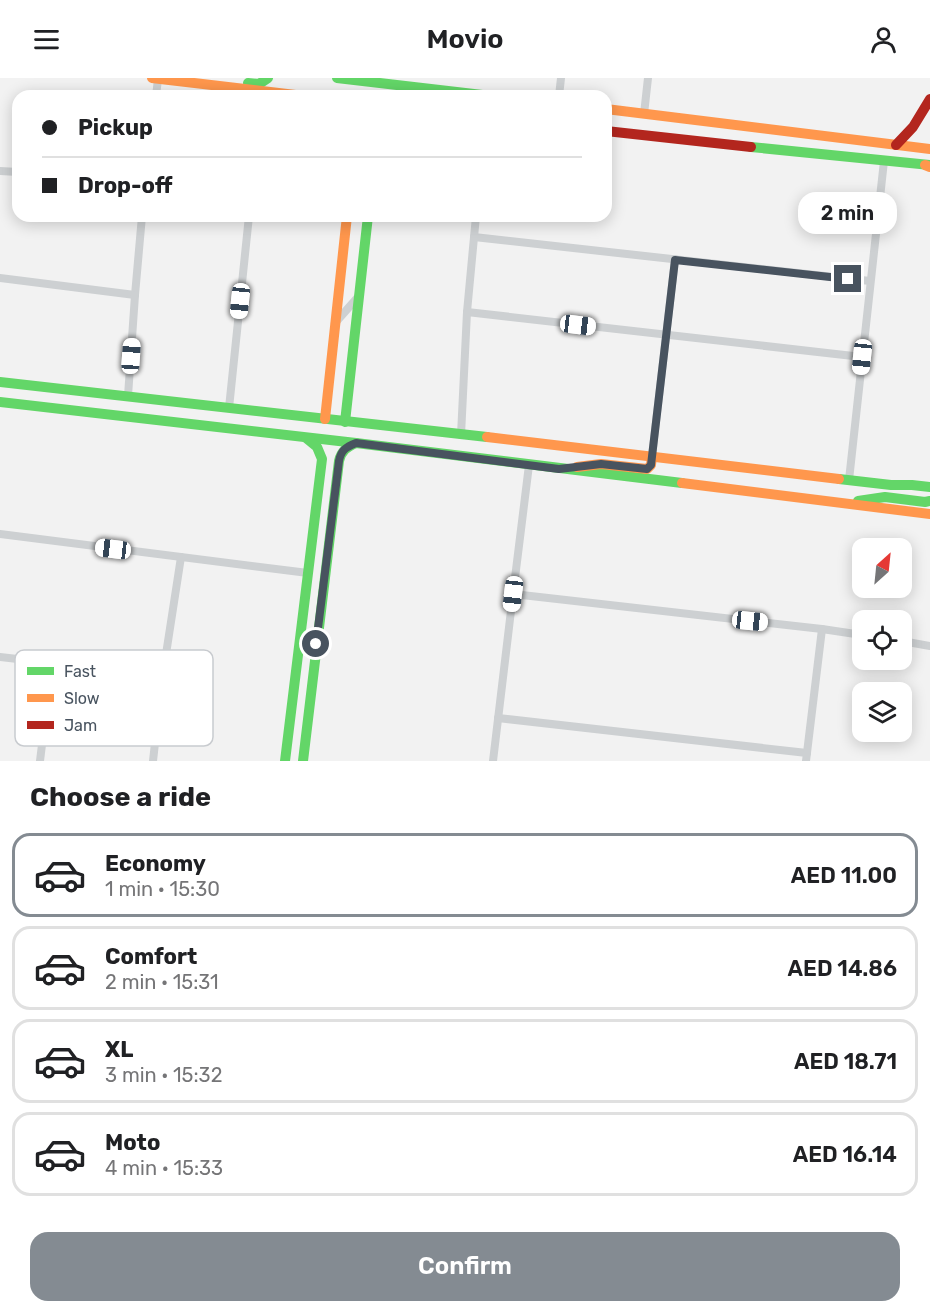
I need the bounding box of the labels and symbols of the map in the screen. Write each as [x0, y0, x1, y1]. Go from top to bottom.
callout: 2 min [798, 192, 898, 234]
route end [834, 265, 861, 292]
car [229, 282, 251, 320]
car [559, 314, 597, 336]
car [121, 337, 141, 375]
car [851, 338, 873, 376]
car [94, 538, 132, 560]
north arrow [852, 538, 912, 598]
car [502, 575, 524, 613]
car [731, 610, 769, 632]
route start [302, 630, 329, 657]
legend [15, 650, 213, 746]
text: Fast [64, 662, 96, 681]
text: Slow [64, 689, 100, 708]
text: Jam [64, 716, 97, 735]

